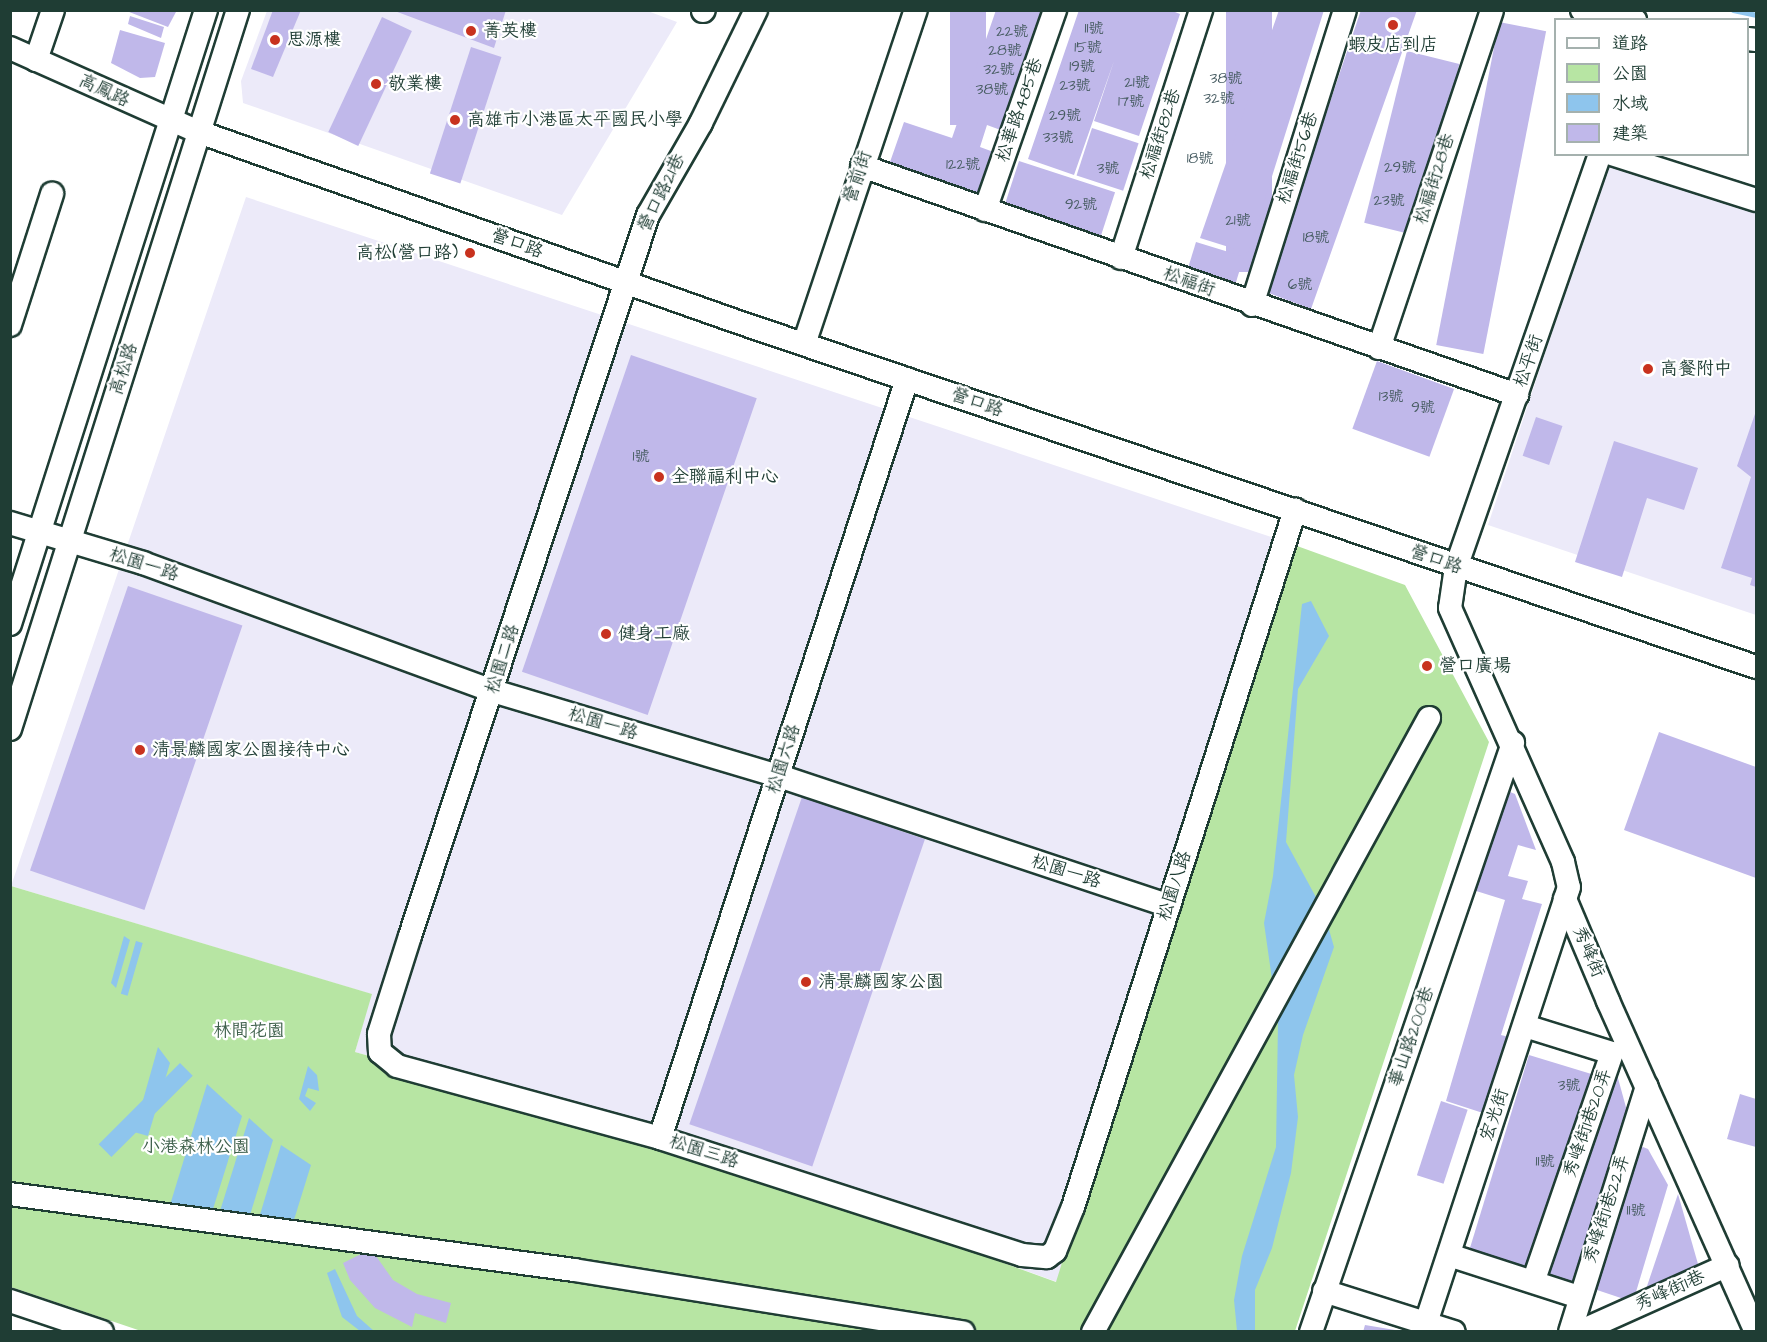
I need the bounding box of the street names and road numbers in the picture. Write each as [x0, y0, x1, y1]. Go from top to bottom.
street label: 松華路485巷 [992, 55, 1048, 165]
street label: 高鳳路 [75, 70, 133, 112]
street label: 松福街82巷 [1136, 86, 1186, 182]
street label: 松福街56巷 [1273, 109, 1323, 207]
street label: 松福街28巷 [1410, 131, 1460, 227]
street label: 營前街 [839, 148, 877, 206]
street label: 營口路21巷 [634, 150, 690, 236]
street label: 營口路 [488, 225, 546, 263]
street label: 松福街 [1160, 263, 1218, 301]
street label: 松平街 [1510, 332, 1548, 390]
street label: 高松路 [105, 340, 143, 398]
street label: 營口路 [948, 384, 1006, 422]
street label: 營口路 [1407, 541, 1465, 579]
street label: 松園一路 [106, 544, 182, 586]
street label: 松園二路 [482, 621, 524, 697]
street label: 松園一路 [565, 703, 641, 745]
street label: 松園六路 [763, 721, 805, 797]
street label: 松園八路 [1154, 848, 1196, 924]
street label: 松園一路 [1028, 851, 1104, 893]
street label: 秀峰街 [1568, 923, 1608, 981]
street label: 華山路200巷 [1385, 984, 1439, 1090]
street label: 秀峰街1巷20弄 [1559, 1066, 1617, 1180]
street label: 宏光街 [1476, 1086, 1514, 1144]
street label: 松園三路 [666, 1131, 742, 1173]
street label: 秀峰街1巷22弄 [1579, 1152, 1635, 1266]
street label: 秀峰街1巷 [1632, 1266, 1708, 1316]

